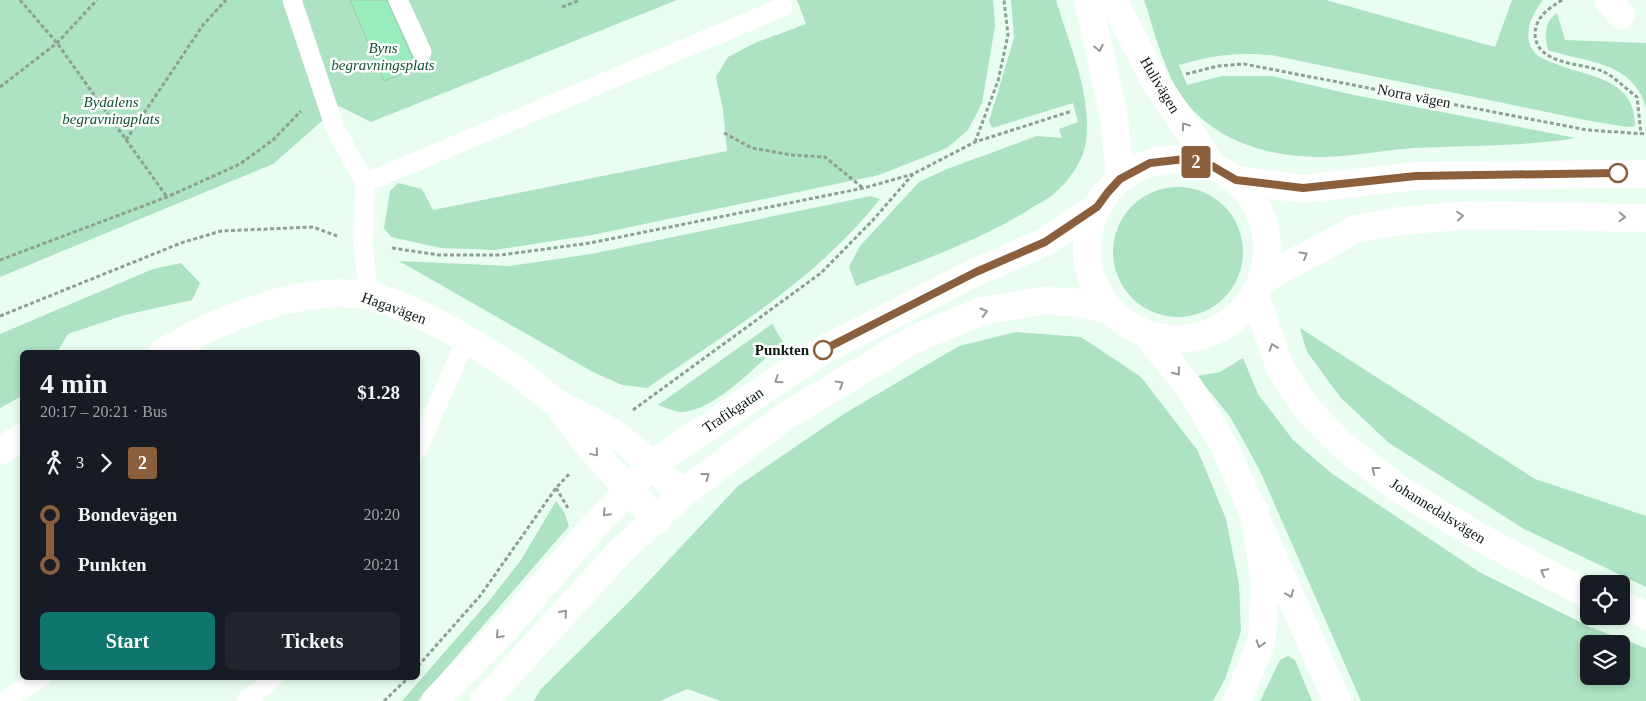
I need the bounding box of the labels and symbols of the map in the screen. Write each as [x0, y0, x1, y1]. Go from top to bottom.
park label: Byns begravningsplats [331, 40, 435, 73]
one-way arrow [1093, 43, 1104, 52]
street label: Hulivägen [1137, 54, 1183, 116]
street label: Norra vägen [1376, 81, 1453, 111]
park label: Bydalens begravningplats [62, 94, 160, 127]
one-way arrow [1182, 122, 1191, 131]
line badge: 2 [1180, 146, 1212, 178]
unlabelled marker [1608, 163, 1628, 183]
one-way arrow [1456, 211, 1464, 222]
one-way arrow [1618, 212, 1626, 222]
one-way arrow [1299, 252, 1308, 262]
street label: Hagavägen [360, 289, 429, 327]
one-way arrow [980, 307, 988, 317]
marker: Punkten [813, 340, 833, 360]
place label: Punkten [755, 342, 810, 358]
one-way arrow [1269, 344, 1279, 352]
one-way arrow [1171, 366, 1179, 375]
one-way arrow [774, 374, 784, 383]
one-way arrow [834, 381, 843, 391]
street label: Trafikgatan [700, 384, 767, 436]
one-way arrow [589, 447, 598, 456]
one-way arrow [1372, 468, 1381, 476]
one-way arrow [700, 474, 709, 482]
street label: Johannedalsvägen [1387, 475, 1489, 547]
one-way arrow [603, 507, 612, 516]
one-way arrow [1540, 568, 1549, 578]
one-way arrow [1284, 589, 1295, 598]
one-way arrow [558, 610, 567, 619]
one-way arrow [496, 629, 505, 638]
one-way arrow [1255, 639, 1265, 648]

